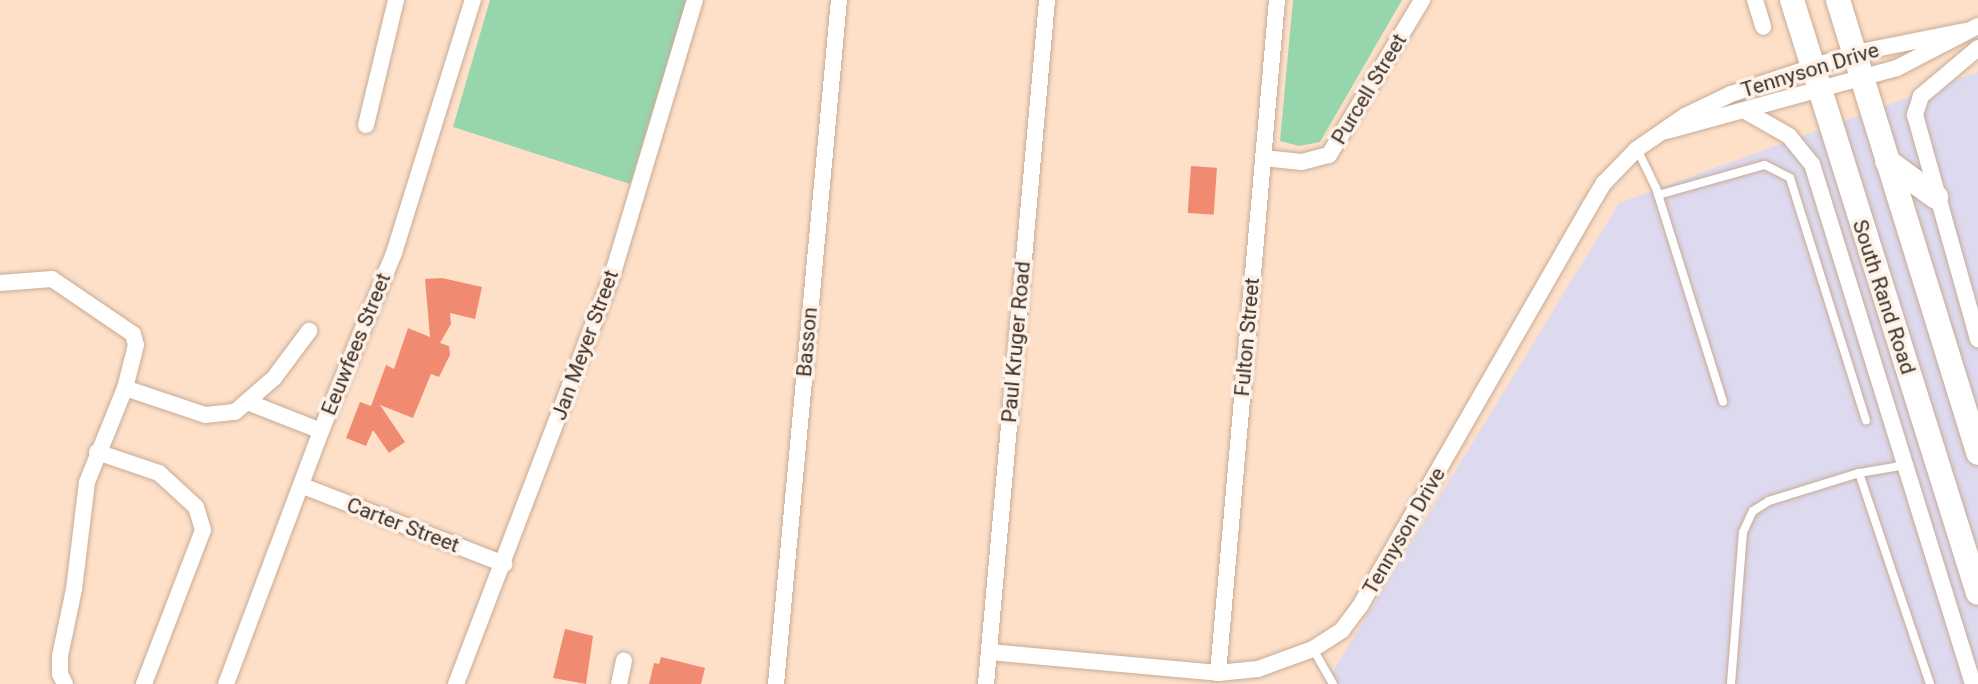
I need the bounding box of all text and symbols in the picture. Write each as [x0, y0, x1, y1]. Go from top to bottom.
street label: Purcell Street [1326, 29, 1412, 149]
street label: Tennyson Drive [1738, 37, 1882, 103]
street label: South Rand Road [1847, 217, 1921, 377]
street label: Paul Kruger Road [996, 260, 1036, 424]
street label: Jan Meyer Street [546, 267, 624, 423]
street label: Eeuwfees Street [316, 269, 396, 419]
street label: Fulton Street [1229, 277, 1265, 397]
street label: Basson [791, 306, 823, 378]
street label: Tennyson Drive [1357, 463, 1451, 599]
street label: Carter Street [343, 492, 463, 558]

